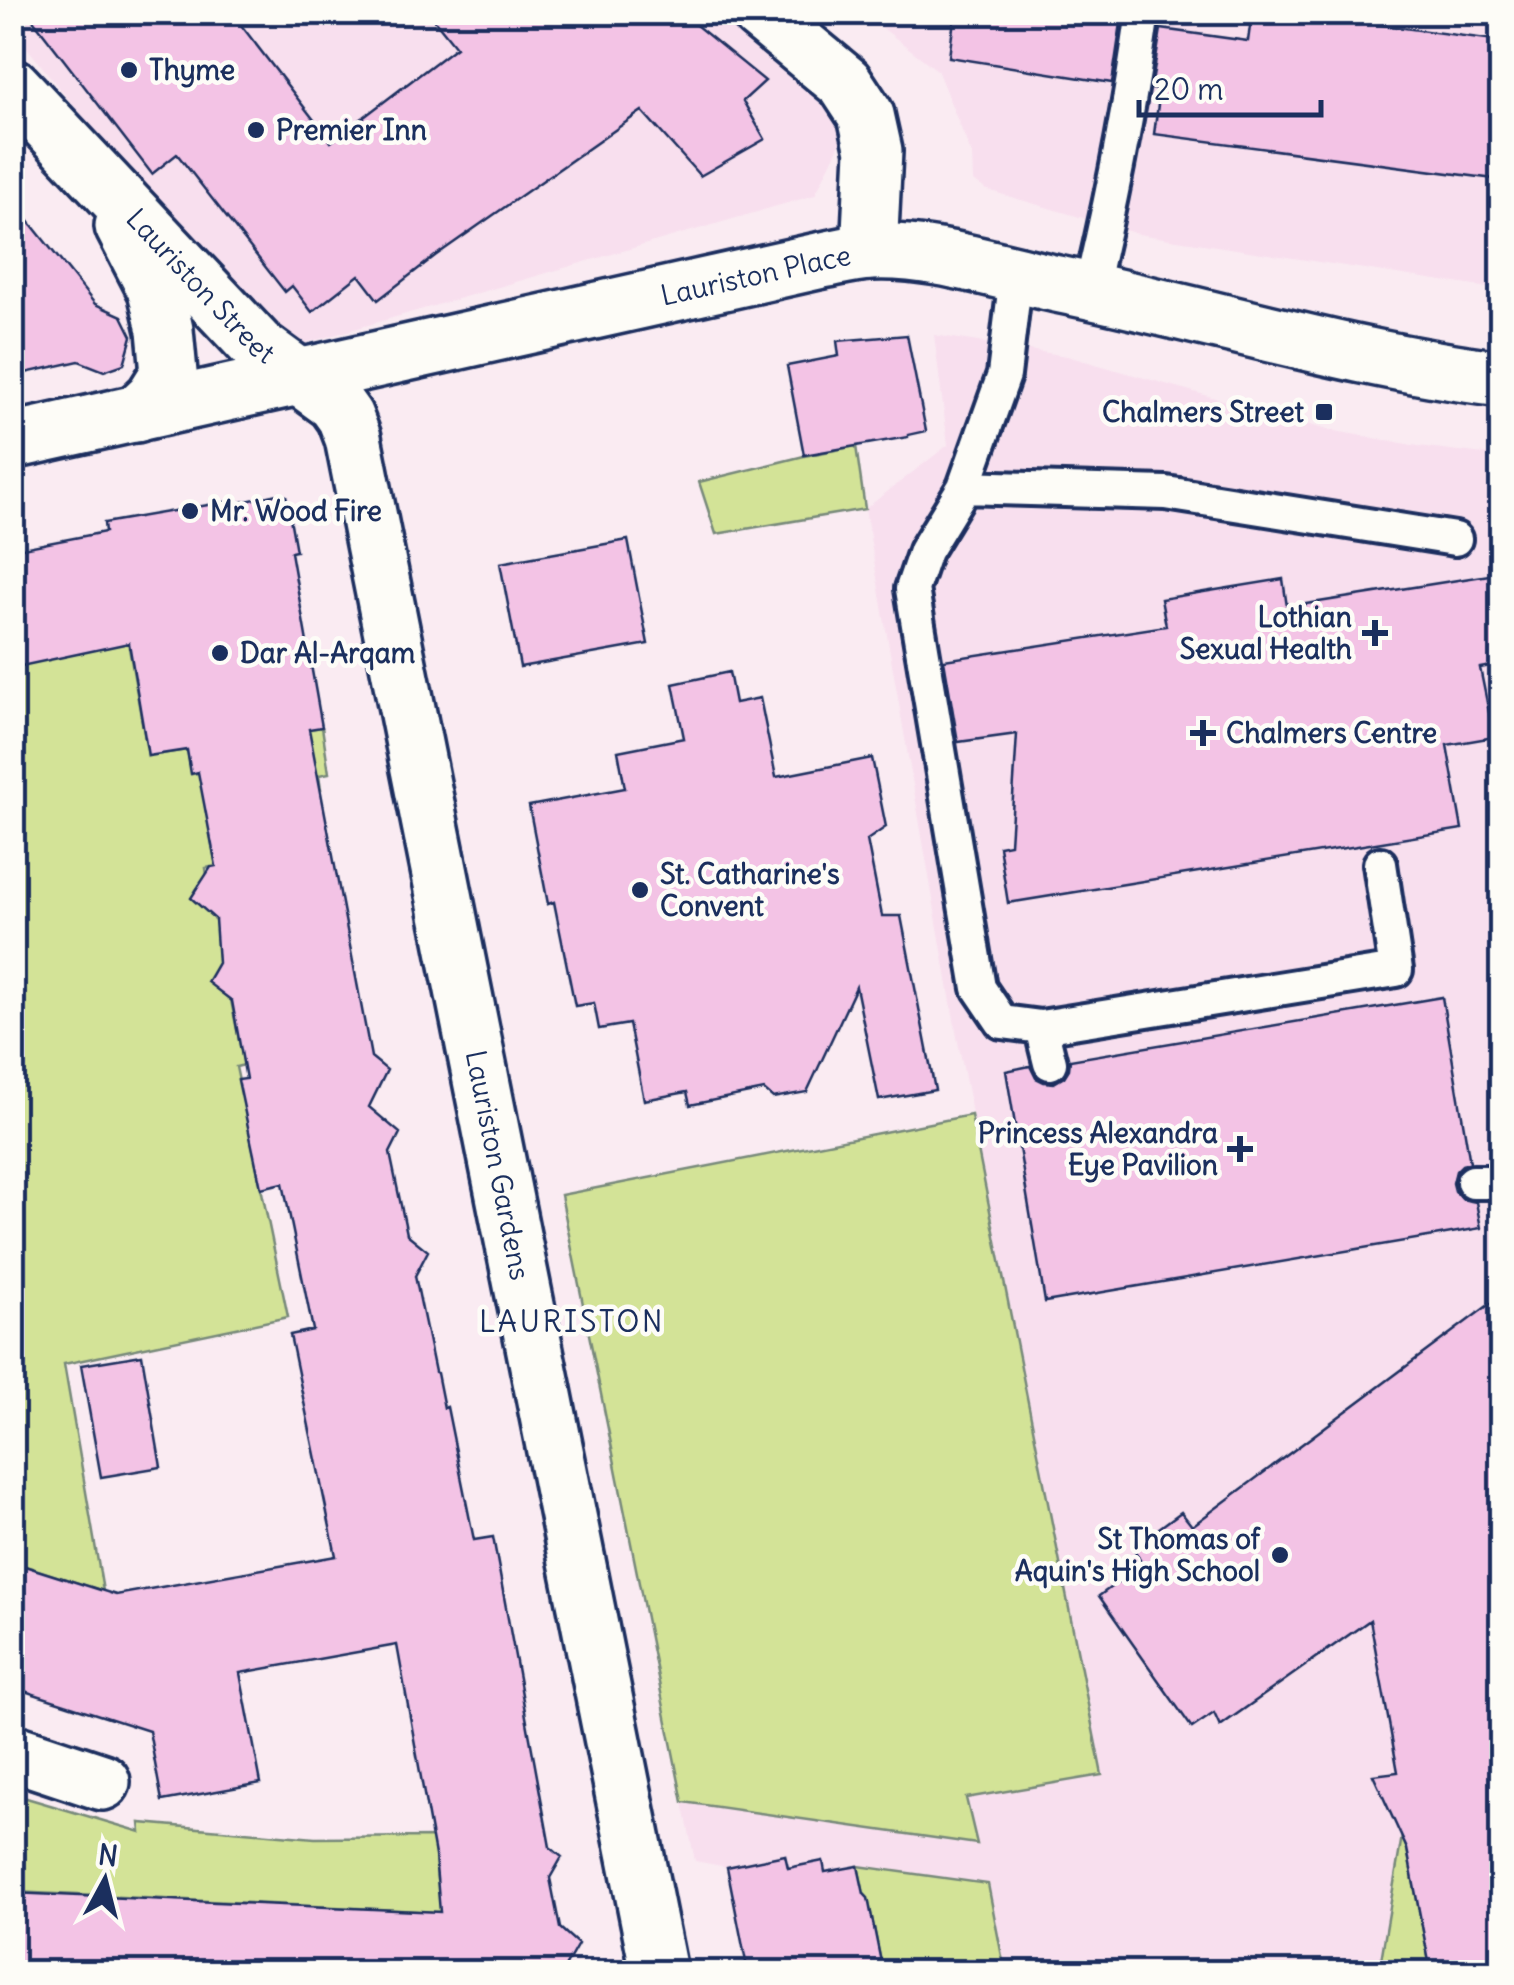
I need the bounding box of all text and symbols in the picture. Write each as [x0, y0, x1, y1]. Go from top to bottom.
place label: Thyme [149, 52, 235, 88]
scale bar [1139, 55, 1322, 117]
marker: Thyme [118, 59, 140, 81]
text: 20 m [1154, 70, 1224, 108]
place label: Premier Inn [276, 112, 427, 148]
marker: Premier Inn [245, 119, 267, 141]
street label: Lauriston Street [119, 201, 282, 371]
street label: Lauriston Place [657, 237, 854, 314]
place label: Chalmers Street [1102, 394, 1305, 430]
marker: Chalmers Street [1313, 401, 1335, 423]
place label: Mr. Wood Fire [210, 493, 382, 529]
marker: Mr. Wood Fire [179, 500, 201, 522]
place label: Lothian Sexual Health [1180, 599, 1352, 667]
marker: Lothian Sexual Health [1362, 620, 1388, 646]
place label: Dar Al-Arqam [240, 635, 416, 671]
marker: Dar Al-Arqam [209, 642, 231, 664]
place label: Chalmers Centre [1226, 715, 1437, 751]
marker: Chalmers Centre [1190, 720, 1216, 746]
place label: St. Catharine's Convent [660, 856, 840, 924]
marker: St. Catharine's Convent [629, 879, 651, 901]
street label: Lauriston Gardens [458, 1047, 539, 1283]
place label: Princess Alexandra Eye Pavilion [978, 1115, 1218, 1183]
marker: Princess Alexandra Eye Pavilion [1227, 1136, 1253, 1162]
district label: LAURISTON [479, 1302, 665, 1340]
place label: St Thomas of Aquin's High School [1015, 1521, 1261, 1589]
marker: St Thomas of Aquin's High School [1269, 1544, 1291, 1566]
north arrow [55, 1830, 155, 1930]
text: N [96, 1836, 120, 1874]

